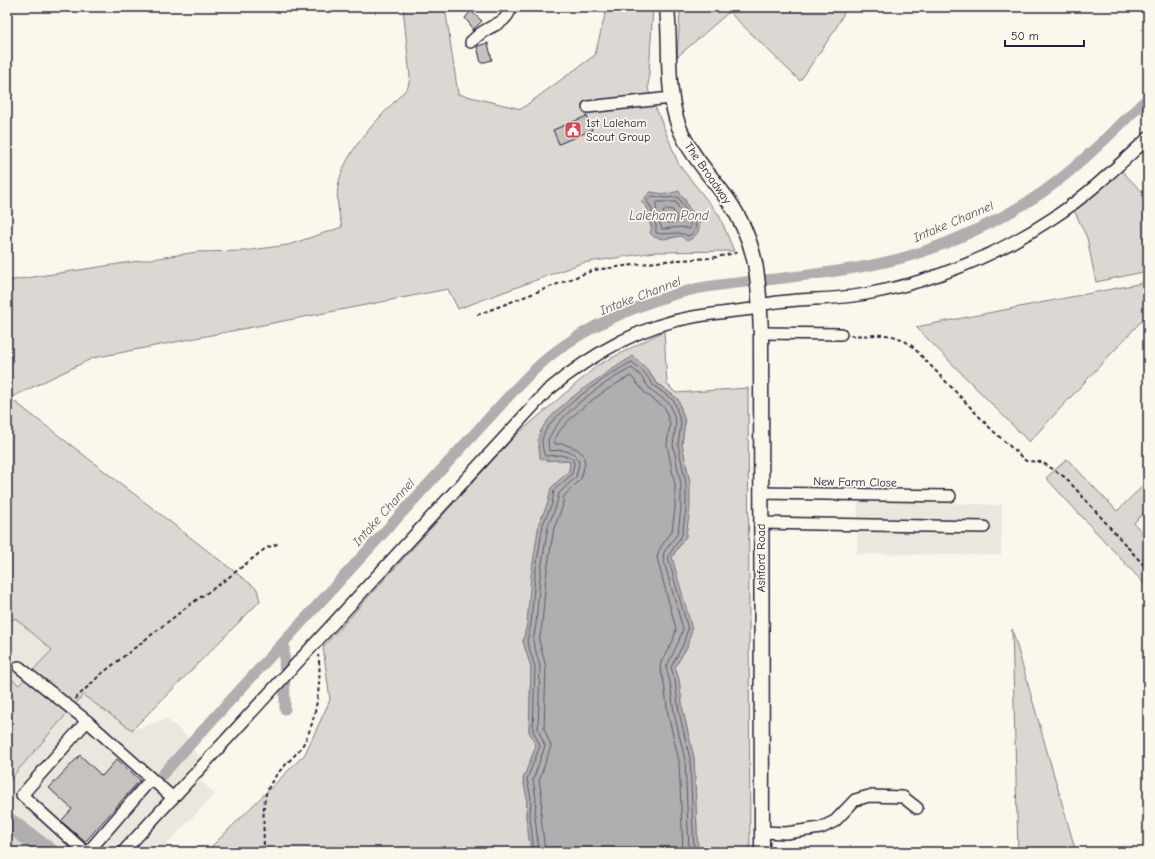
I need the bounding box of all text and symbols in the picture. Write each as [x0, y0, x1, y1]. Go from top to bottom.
scale bar [1005, 22, 1084, 48]
text: 50 m [1011, 29, 1039, 43]
place label: 1st Laleham Scout Group [586, 116, 650, 144]
public building icon: 1st Laleham Scout Group [563, 120, 583, 140]
street label: The Broadway [682, 139, 735, 207]
water label: Intake Channel [910, 198, 996, 245]
water label: Laleham Pond [629, 208, 710, 223]
water label: Intake Channel [597, 273, 683, 318]
street label: New Farm Close [813, 474, 897, 490]
water label: Intake Channel [349, 475, 418, 550]
street label: Ashford Road [754, 524, 768, 592]

